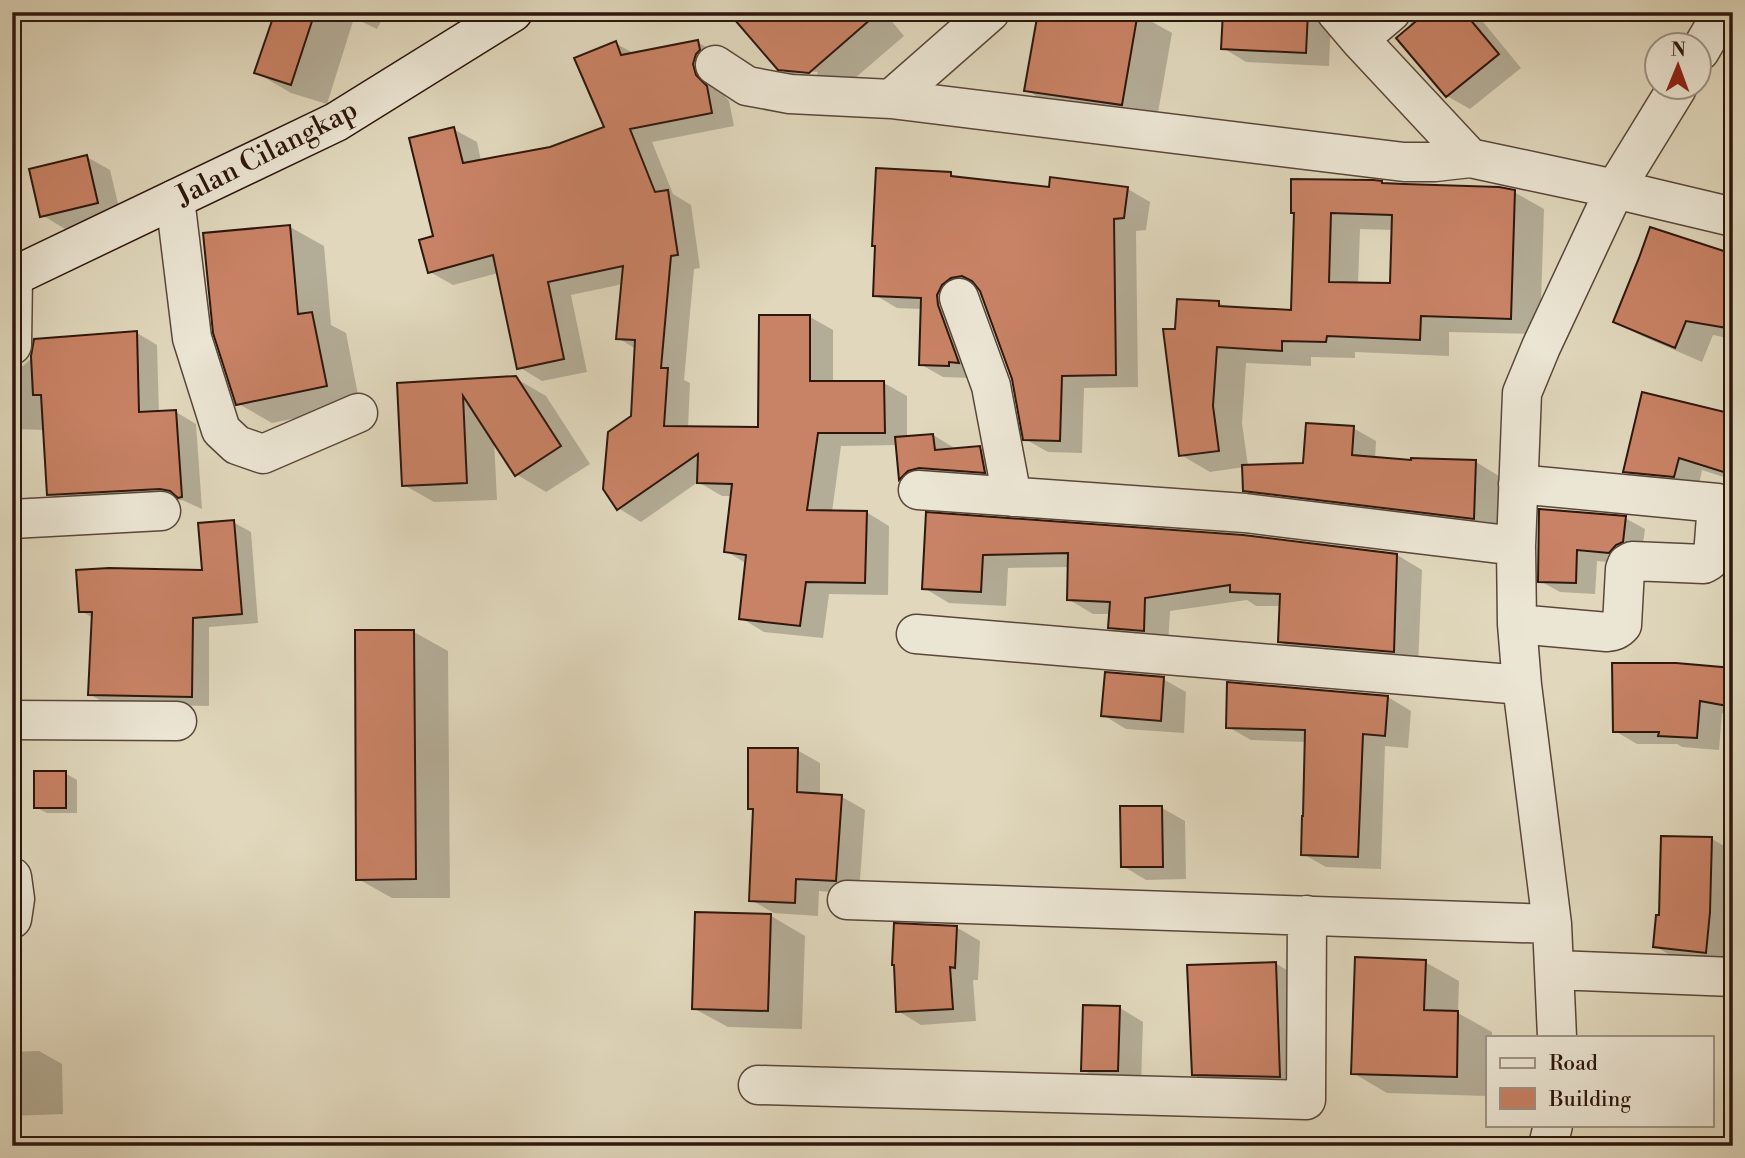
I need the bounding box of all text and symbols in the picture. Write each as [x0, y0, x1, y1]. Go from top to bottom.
north arrow [1644, 32, 1714, 102]
text: N [1671, 38, 1686, 62]
street label: Jalan Cilangkap [170, 92, 364, 214]
legend [1486, 1036, 1714, 1126]
text: Road [1549, 1051, 1598, 1077]
text: Building [1548, 1087, 1631, 1113]

